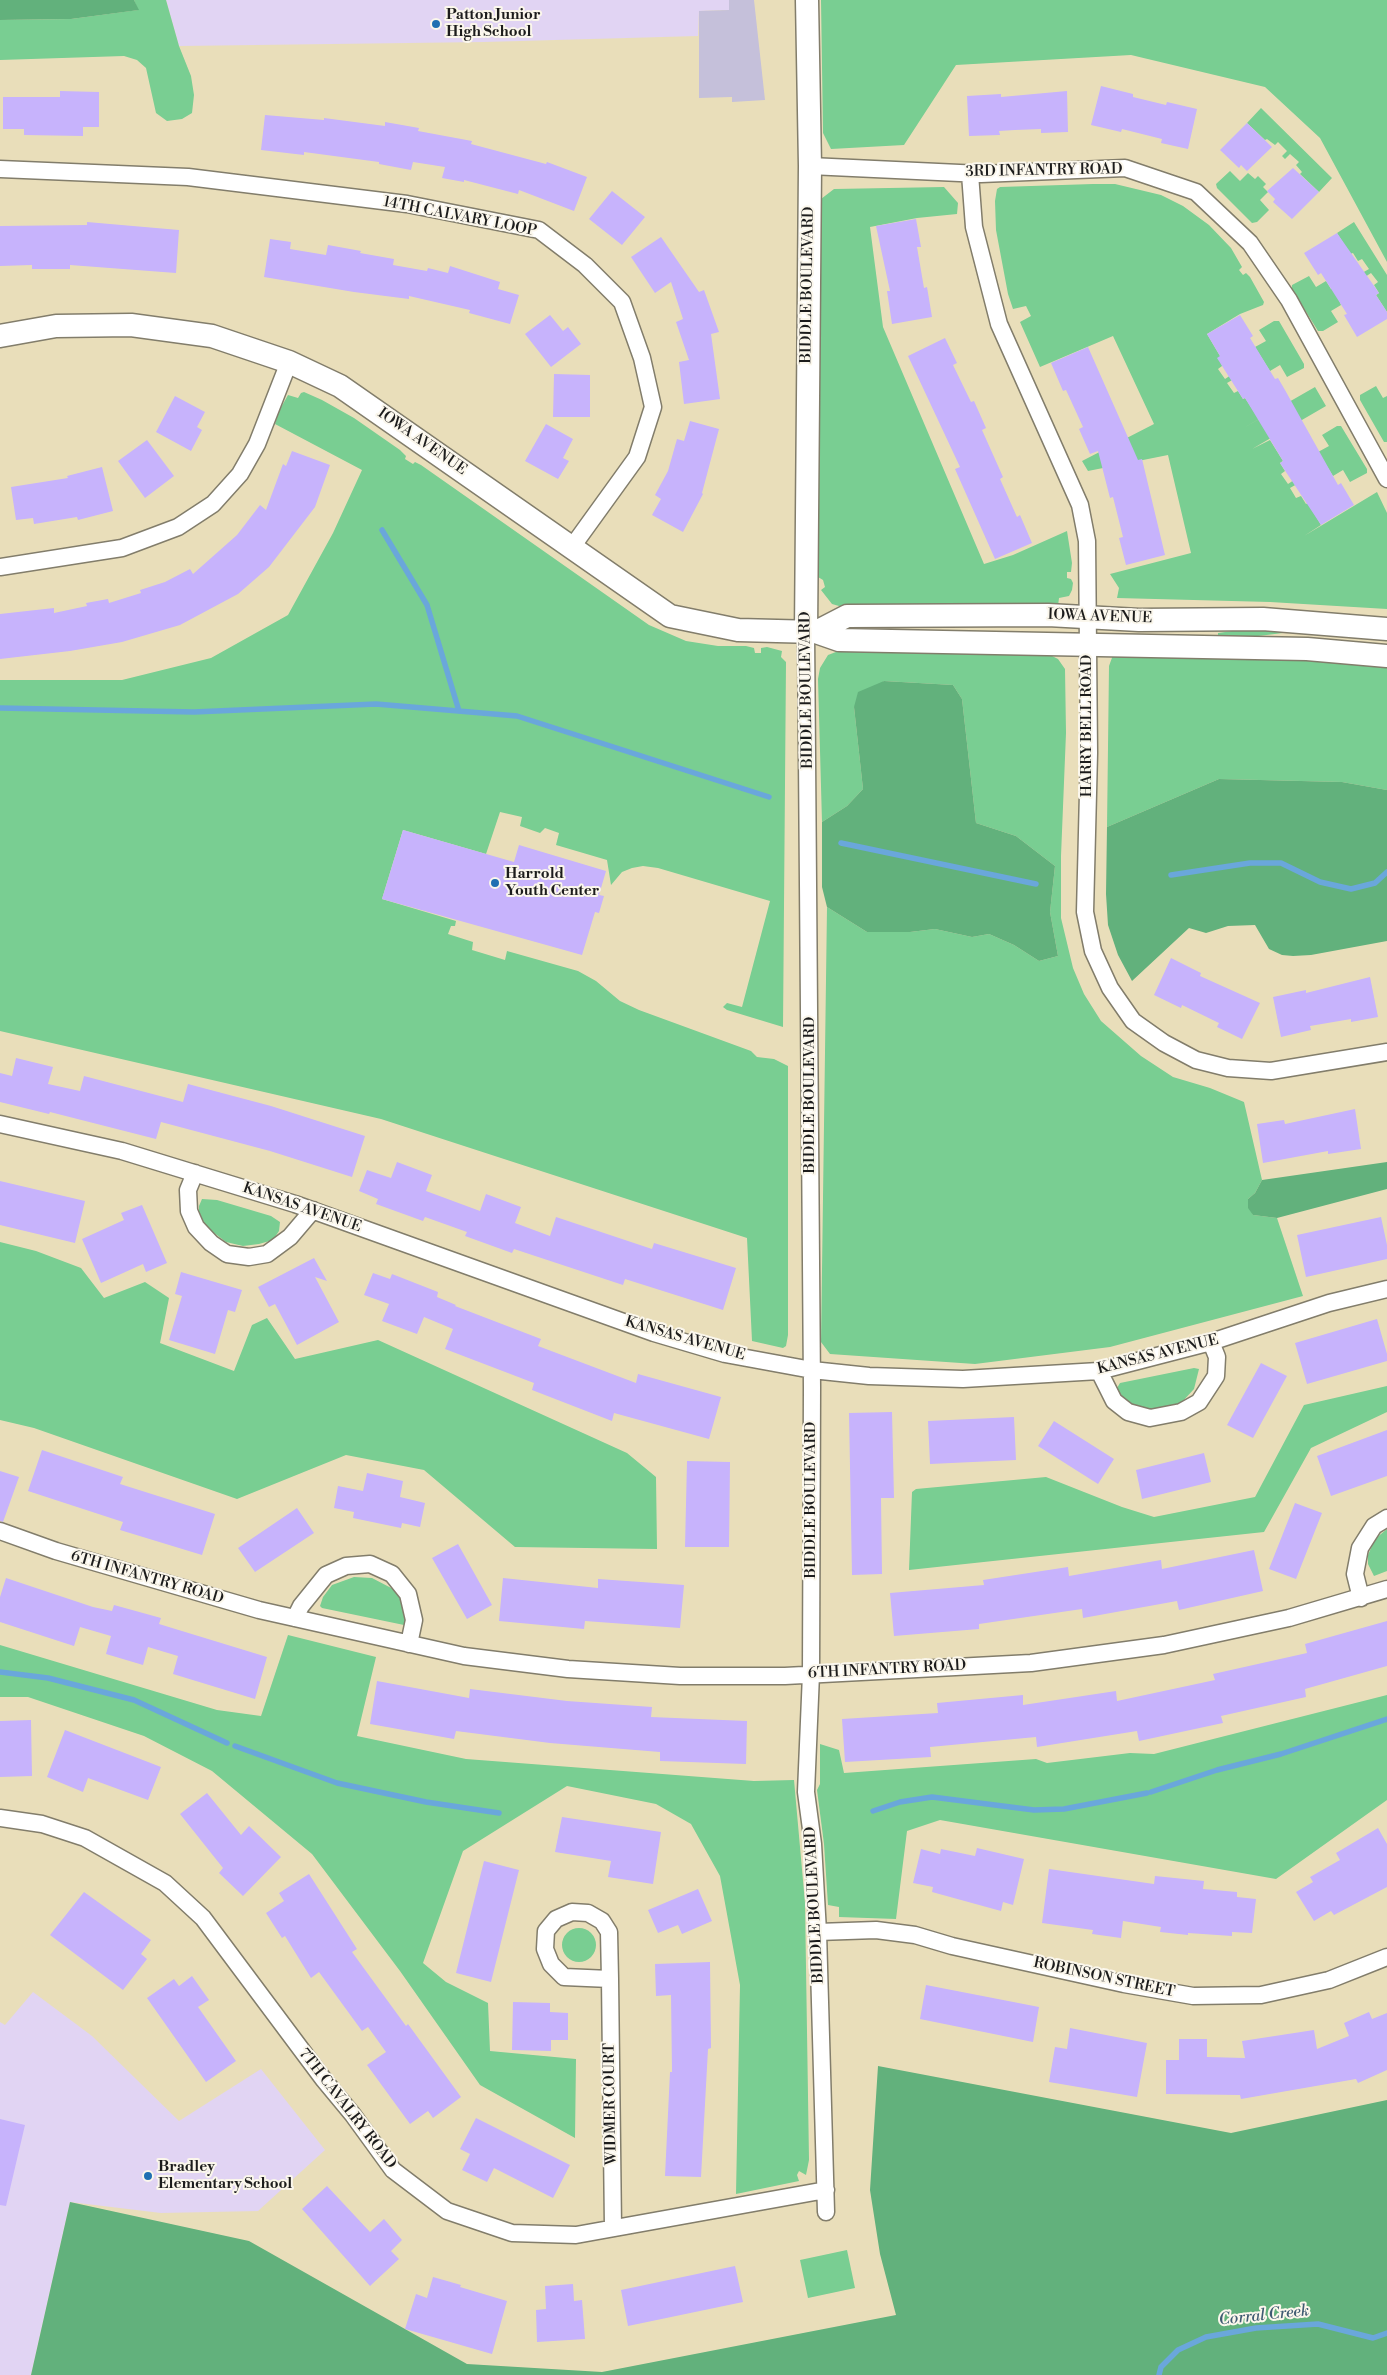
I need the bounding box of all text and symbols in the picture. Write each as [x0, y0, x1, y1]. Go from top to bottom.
place label: Patton Junior High School [446, 6, 541, 41]
marker: Patton Junior High School [430, 18, 442, 30]
street label: 3RD INFANTRY ROAD [965, 161, 1123, 181]
street label: 14TH CALVARY LOOP [382, 193, 538, 241]
street label: BIDDLE BOULEVARD [798, 206, 818, 364]
street label: IOWA AVENUE [374, 405, 470, 479]
street label: IOWA AVENUE [1047, 606, 1153, 628]
street label: BIDDLE BOULEVARD [797, 611, 817, 769]
street label: HARRY BELL ROAD [1078, 655, 1096, 797]
place label: Harrold Youth Center [505, 865, 599, 900]
marker: Harrold Youth Center [489, 877, 501, 889]
street label: BIDDLE BOULEVARD [801, 1017, 819, 1173]
street label: KANSAS AVENUE [240, 1179, 364, 1237]
street label: KANSAS AVENUE [623, 1313, 747, 1365]
street label: KANSAS AVENUE [1095, 1331, 1221, 1379]
street label: BIDDLE BOULEVARD [802, 1422, 820, 1578]
street label: 6TH INFANTRY ROAD [68, 1548, 226, 1608]
street label: 6TH INFANTRY ROAD [807, 1657, 967, 1683]
street label: BIDDLE BOULEVARD [802, 1826, 828, 1984]
street label: ROBINSON STREET [1032, 1954, 1176, 2002]
street label: WIDMER COURT [601, 2043, 621, 2165]
street label: 7TH CAVALRY ROAD [294, 2045, 400, 2173]
place label: Bradley Elementary School [158, 2158, 292, 2193]
marker: Bradley Elementary School [142, 2170, 154, 2182]
water label: Corral Creek [1218, 2302, 1310, 2330]

